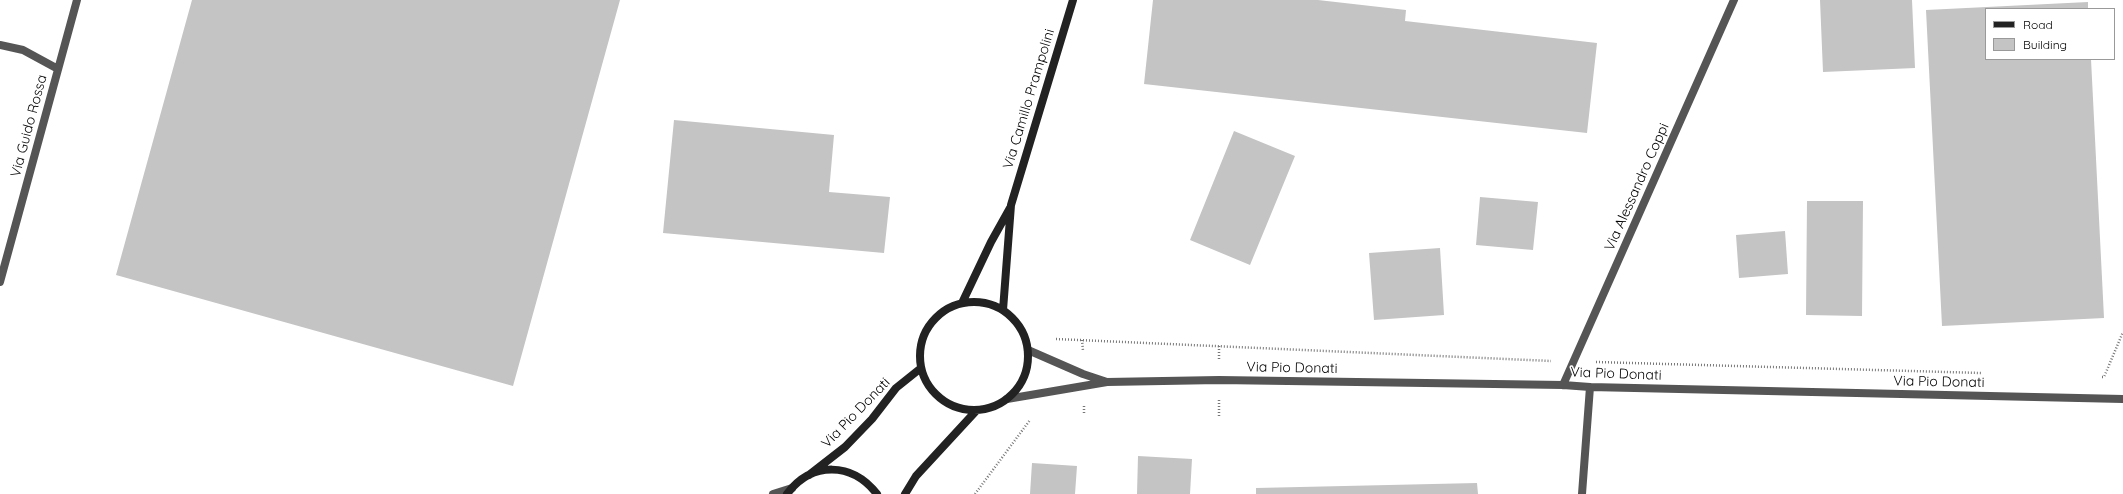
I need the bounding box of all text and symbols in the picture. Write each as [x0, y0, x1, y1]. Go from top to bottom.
legend [1985, 8, 2115, 60]
text: Road [2023, 17, 2053, 32]
street label: Via Camillo Prampolini [1000, 27, 1058, 171]
text: Building [2023, 37, 2067, 52]
street label: Via Guido Rossa [7, 73, 51, 179]
street label: Via Alessandro Coppi [1601, 121, 1673, 253]
street label: Via Pio Donati [1246, 359, 1338, 377]
street label: Via Pio Donati [1570, 364, 1662, 384]
street label: Via Pio Donati [1893, 373, 1985, 391]
street label: Via Pio Donati [818, 374, 894, 452]

